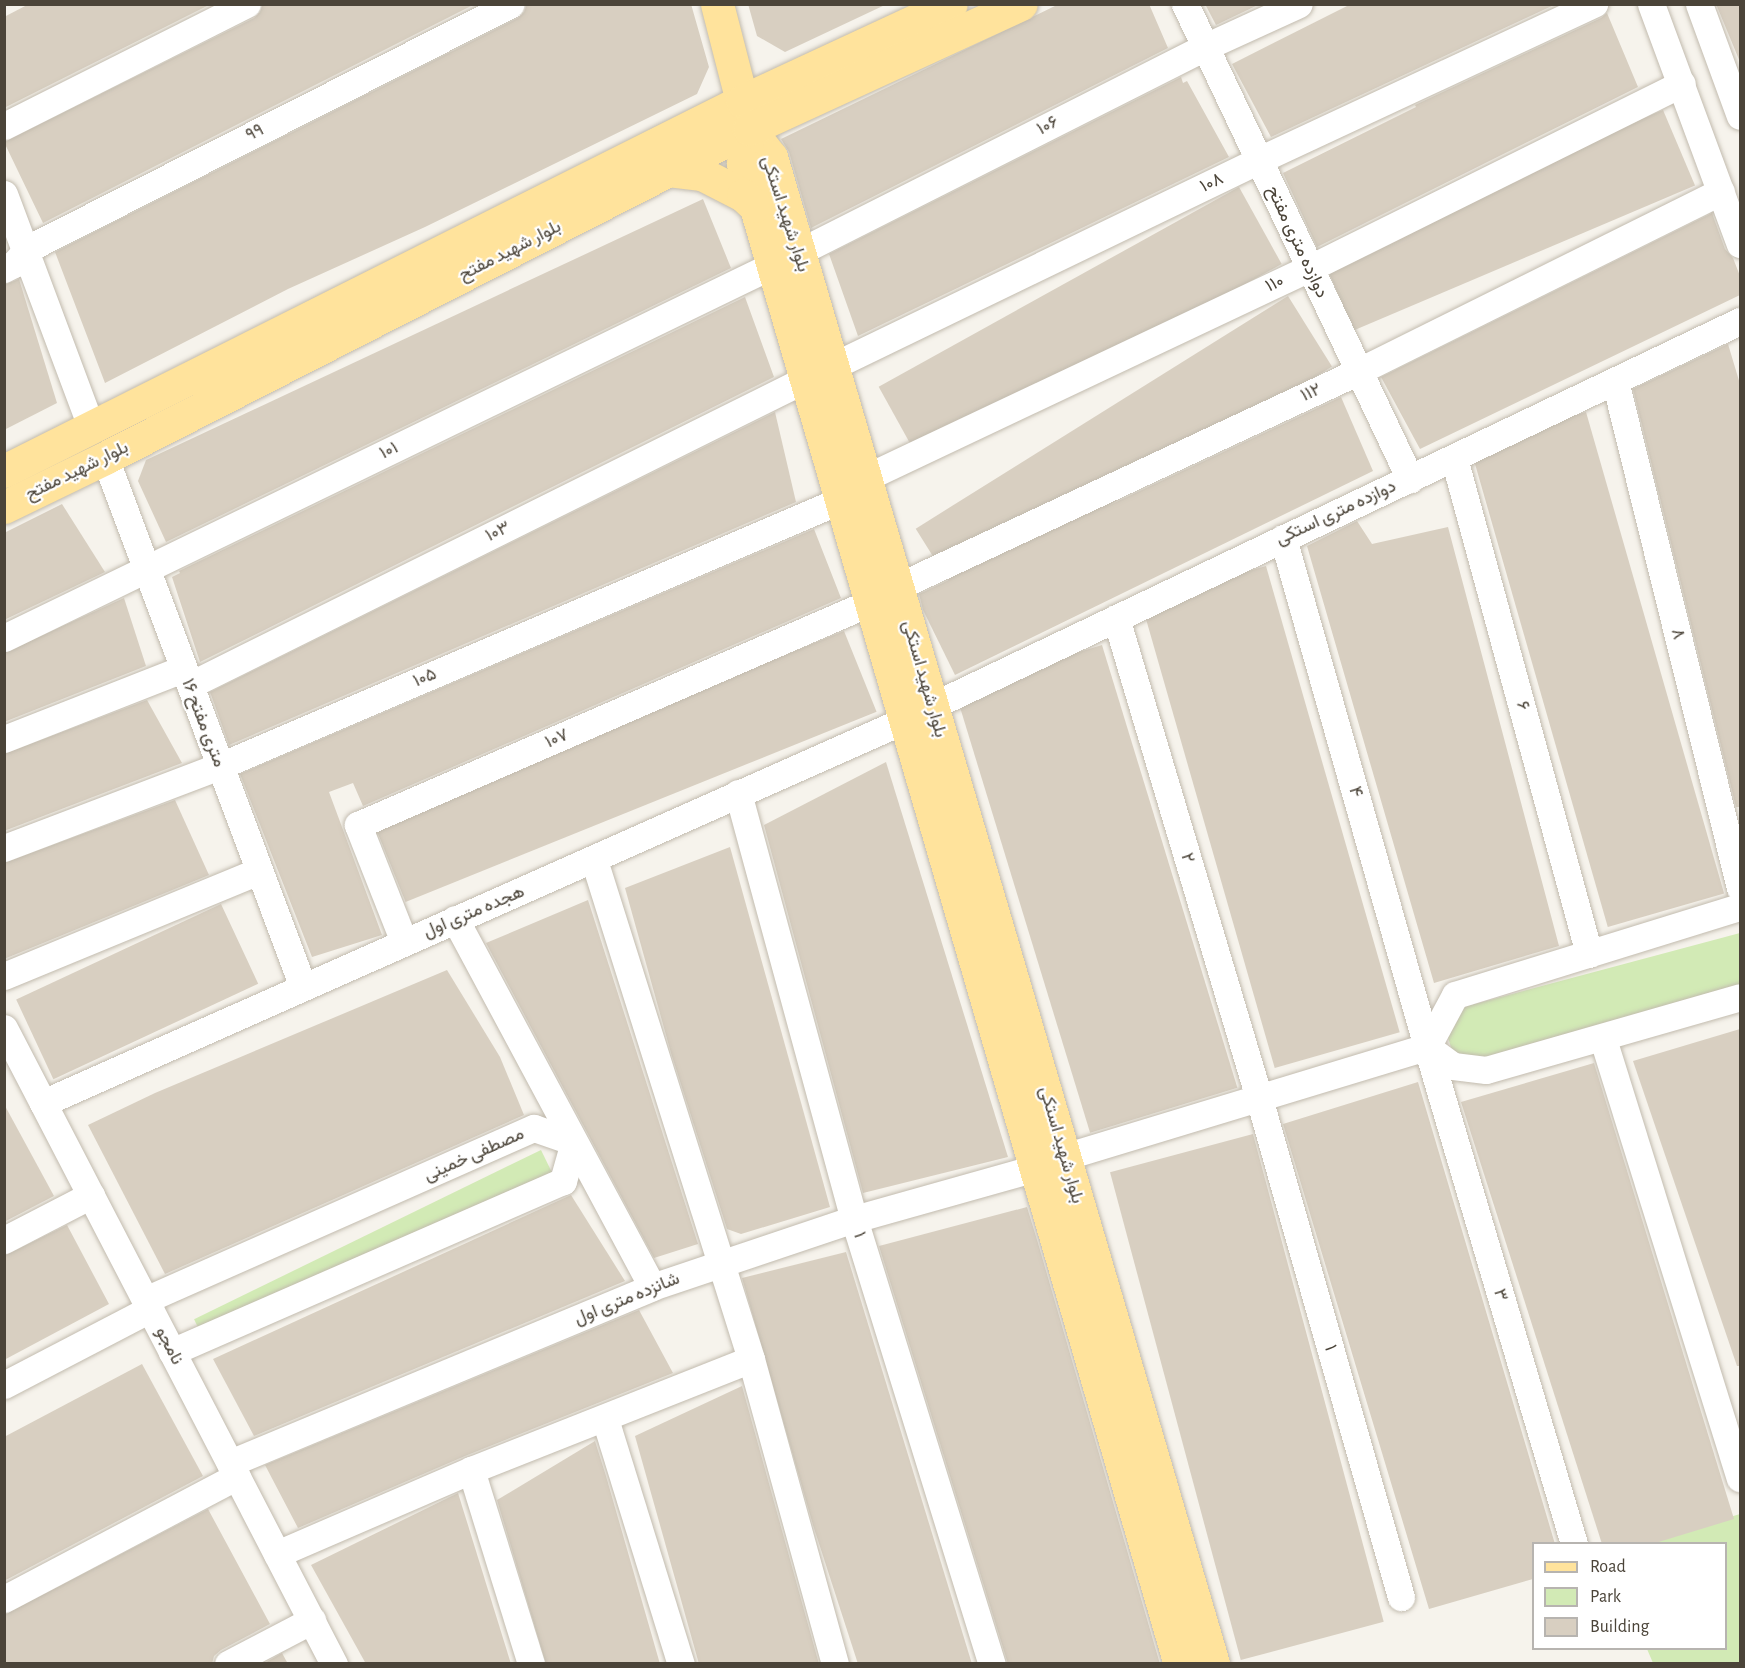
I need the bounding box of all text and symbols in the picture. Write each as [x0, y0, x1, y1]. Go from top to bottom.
street label: ۱۰۶ [1033, 111, 1063, 141]
street label: ۹۹ [242, 119, 268, 147]
street label: بلوار شهید استکی [756, 153, 814, 275]
street label: ۱۰۸ [1197, 168, 1227, 198]
street label: دوازده متری مفتح [1262, 182, 1332, 302]
street label: بلوار شهید مفتح [455, 216, 565, 286]
street label: ۱۱۰ [1262, 270, 1288, 298]
street label: ۱۱۲ [1297, 379, 1325, 407]
street label: بلوار شهید مفتح [22, 437, 132, 505]
street label: ۱۰۱ [376, 437, 402, 465]
street label: دوازده متری استکی [1272, 476, 1400, 550]
street label: ۱۰۳ [482, 517, 514, 547]
street label: بلوار شهید استکی [897, 618, 951, 740]
street label: ۸ [1666, 626, 1690, 642]
street label: ۱۰۵ [410, 663, 440, 693]
street label: ۱۶ متری مفتح [176, 676, 230, 770]
street label: ۶ [1510, 699, 1534, 713]
street label: ۱۰۷ [542, 724, 572, 754]
street label: ۴ [1343, 784, 1367, 800]
street label: ۲ [1175, 850, 1199, 866]
street label: هجده متری اول [420, 881, 528, 943]
street label: بلوار شهید استکی [1034, 1084, 1088, 1206]
street label: مصطفی خمینی [421, 1123, 527, 1187]
street label: ۱ [848, 1229, 870, 1241]
street label: شانزده متری اول [571, 1268, 683, 1330]
street label: ۳ [1488, 1286, 1512, 1304]
street label: نامجو [150, 1323, 188, 1369]
street label: ۱ [1319, 1343, 1341, 1353]
legend [1532, 1542, 1727, 1650]
text: Road [1590, 1558, 1626, 1576]
text: Park [1590, 1588, 1621, 1606]
text: Building [1590, 1618, 1649, 1636]

